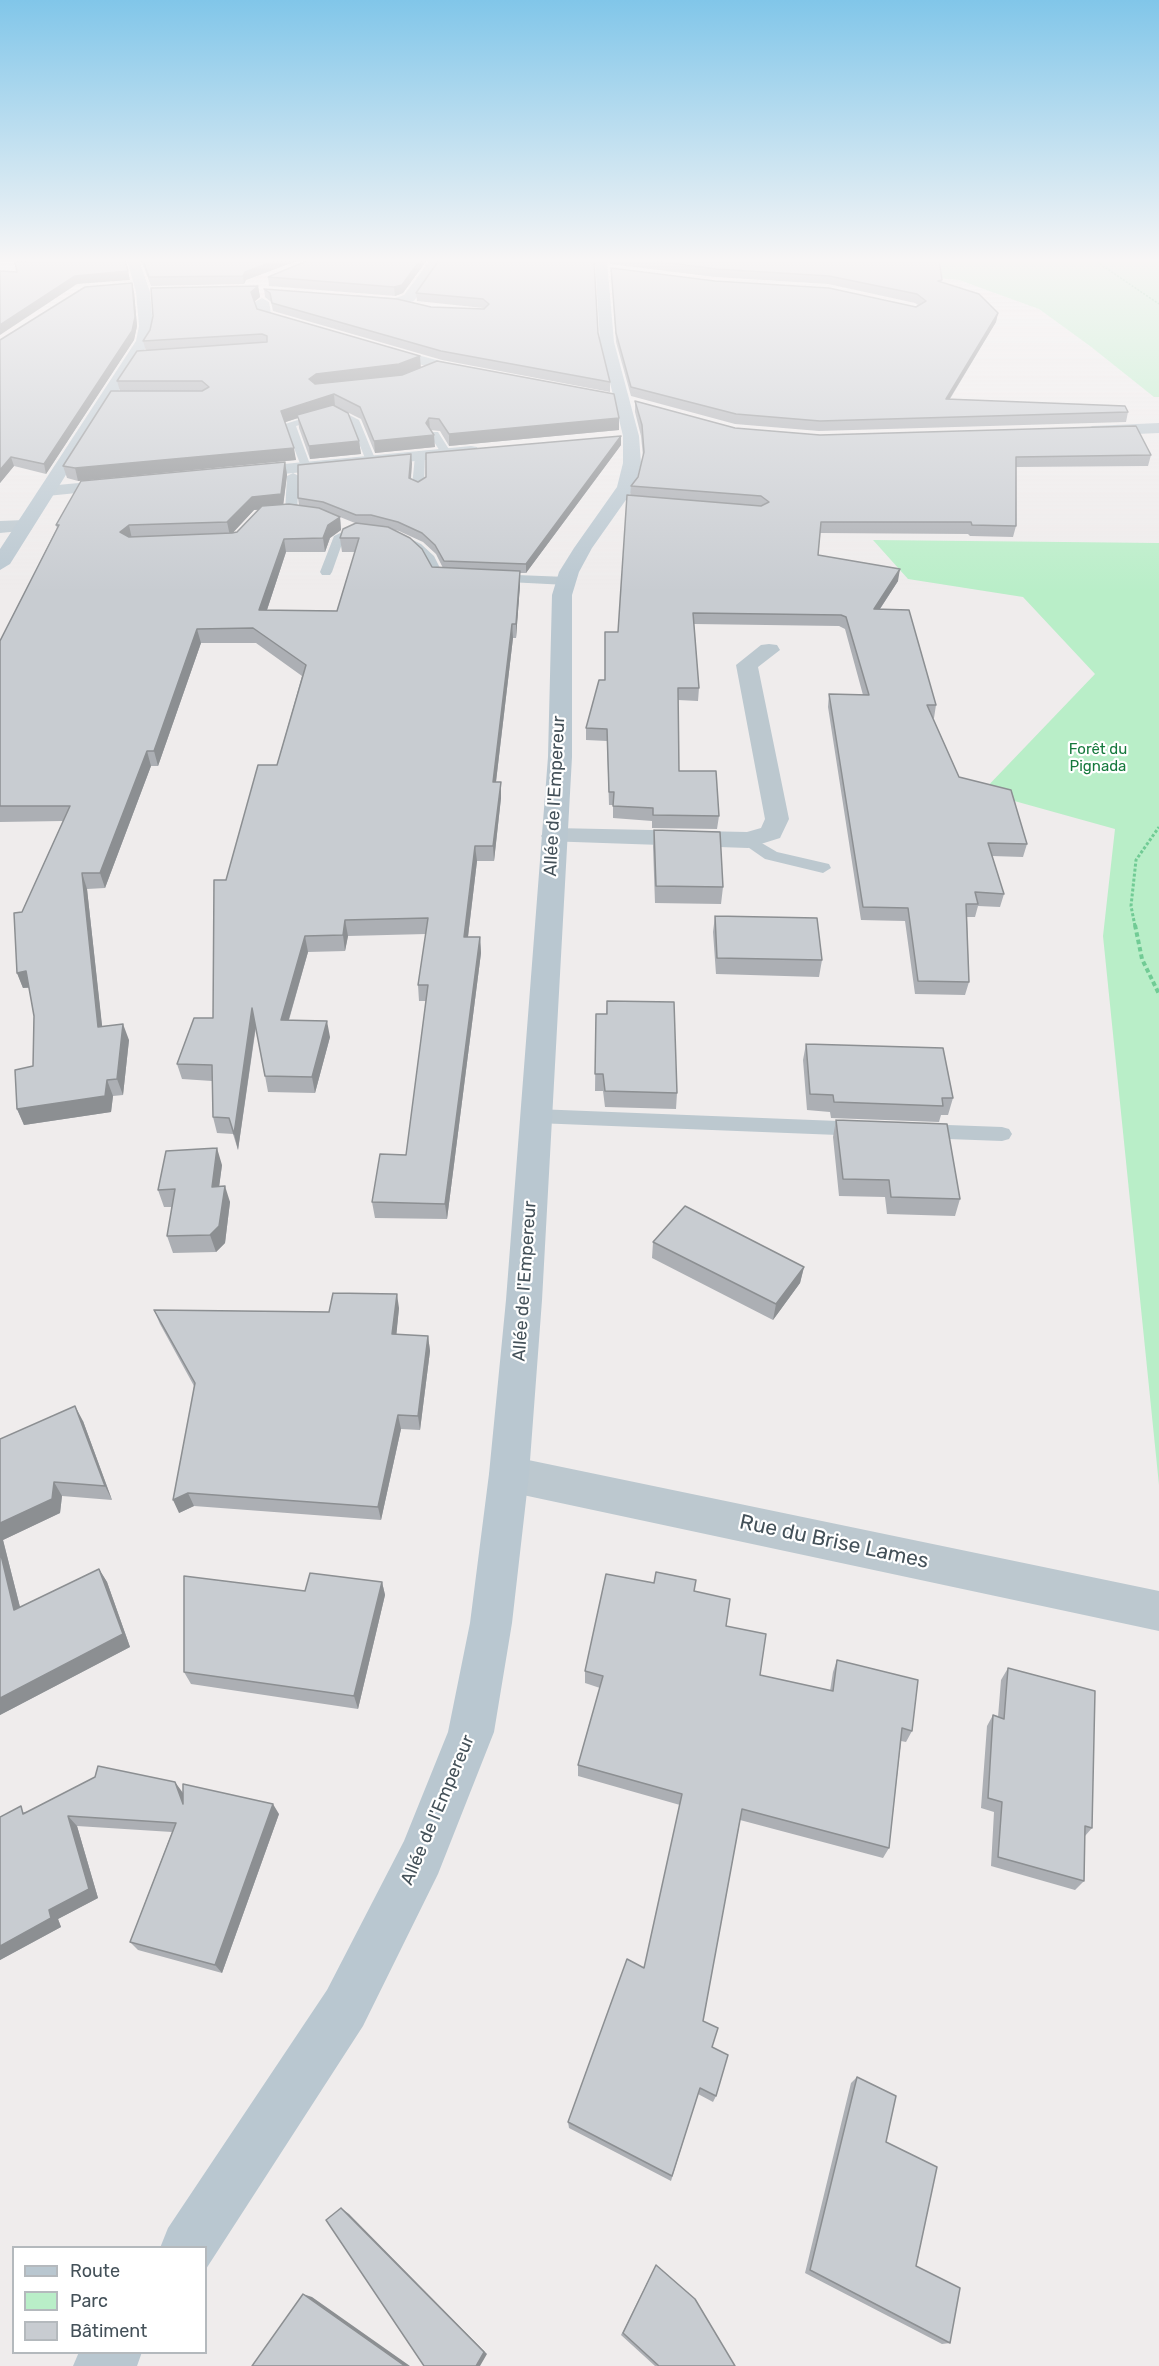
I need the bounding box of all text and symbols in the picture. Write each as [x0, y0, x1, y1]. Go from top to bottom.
street label: Allée de l'Empereur [540, 715, 570, 877]
park label: Forêt du Pignada [1069, 741, 1127, 776]
street label: Allée de l'Empereur [509, 1200, 541, 1362]
street label: Rue du Brise Lames [737, 1510, 931, 1574]
street label: Allée de l'Empereur [397, 1732, 479, 1888]
legend [12, 2246, 207, 2354]
text: Route [70, 2260, 120, 2282]
text: Parc [70, 2290, 108, 2312]
text: Bâtiment [70, 2320, 147, 2342]

